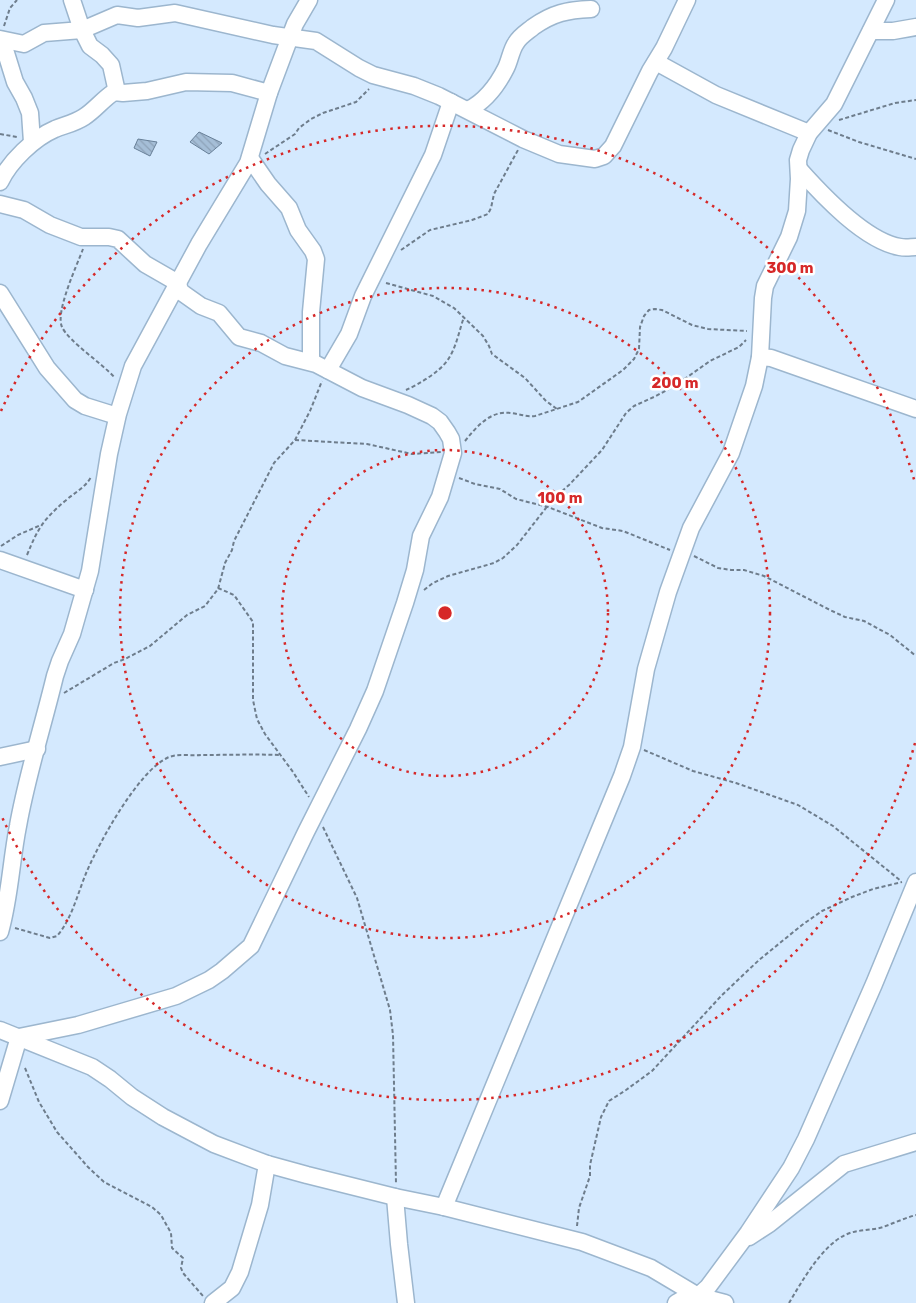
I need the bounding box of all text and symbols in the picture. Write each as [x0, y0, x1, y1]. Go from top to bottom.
text: 300 m [766, 259, 814, 277]
text: 200 m [651, 374, 699, 392]
text: 100 m [538, 489, 582, 507]
centre of rings [436, 604, 454, 622]

